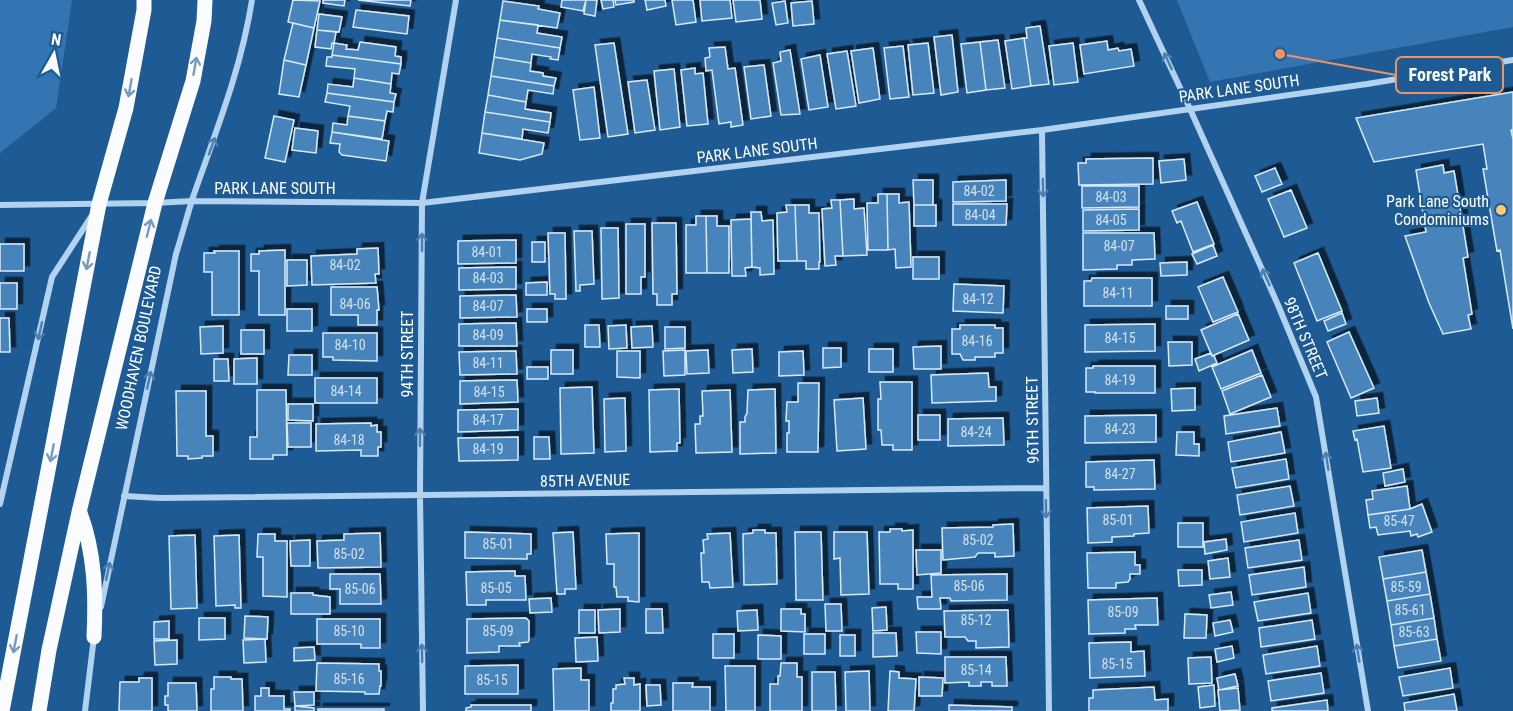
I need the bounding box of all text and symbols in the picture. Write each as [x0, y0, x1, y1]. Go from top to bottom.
north arrow [24, 24, 84, 84]
text: N [50, 30, 63, 50]
one-way arrow [1161, 53, 1173, 71]
one-way arrow [190, 57, 201, 76]
callout: Forest Park [1396, 57, 1503, 93]
text: Forest Park [1409, 64, 1492, 85]
street label: PARK LANE SOUTH [1178, 71, 1301, 106]
one-way arrow [124, 78, 135, 97]
street label: PARK LANE SOUTH [696, 134, 819, 167]
one-way arrow [207, 137, 218, 155]
one-way arrow [1037, 178, 1048, 198]
street label: PARK LANE SOUTH [214, 179, 336, 198]
house number: 84-02 [963, 183, 995, 199]
house number: 84-03 [1095, 189, 1127, 205]
place label: Park Lane South Condominiums [1386, 192, 1489, 229]
marker: Park Lane South Condominiums [1494, 203, 1508, 217]
house number: 84-04 [964, 207, 996, 223]
house number: 84-05 [1095, 212, 1127, 228]
one-way arrow [144, 219, 156, 238]
one-way arrow [416, 232, 427, 252]
house number: 84-07 [1103, 238, 1135, 254]
house number: 84-01 [471, 244, 503, 260]
one-way arrow [82, 251, 93, 271]
house number: 84-02 [329, 257, 361, 273]
street label: WOODHAVEN BOULEVARD [112, 264, 165, 432]
one-way arrow [1259, 268, 1271, 286]
house number: 84-03 [472, 270, 504, 286]
house number: 84-11 [1102, 285, 1134, 301]
house number: 84-12 [962, 291, 994, 307]
street label: 98TH STREET [1280, 294, 1331, 382]
house number: 84-06 [339, 296, 371, 312]
house number: 84-07 [472, 298, 504, 314]
street label: 94TH STREET [398, 310, 417, 398]
one-way arrow [33, 321, 45, 340]
house number: 84-09 [472, 327, 504, 343]
house number: 84-15 [1104, 330, 1136, 346]
house number: 84-16 [961, 333, 993, 349]
house number: 84-10 [334, 337, 366, 353]
house number: 84-11 [472, 355, 504, 371]
one-way arrow [144, 371, 156, 390]
house number: 84-19 [1104, 372, 1136, 388]
street label: 96TH STREET [1022, 376, 1043, 464]
house number: 84-14 [330, 383, 362, 399]
house number: 84-15 [473, 384, 505, 400]
house number: 84-17 [472, 412, 504, 428]
house number: 84-23 [1104, 421, 1136, 437]
house number: 84-24 [960, 424, 992, 440]
one-way arrow [414, 427, 426, 447]
house number: 84-18 [333, 432, 365, 448]
house number: 84-19 [472, 441, 504, 457]
one-way arrow [46, 443, 57, 462]
one-way arrow [1321, 451, 1332, 471]
house number: 84-27 [1104, 466, 1136, 482]
street label: 85TH AVENUE [540, 470, 630, 491]
one-way arrow [1041, 499, 1052, 518]
house number: 85-01 [1102, 512, 1134, 528]
house number: 85-47 [1383, 513, 1415, 529]
house number: 85-02 [962, 532, 994, 548]
house number: 85-01 [482, 536, 514, 552]
house number: 85-02 [333, 546, 365, 562]
one-way arrow [103, 561, 115, 580]
house number: 85-06 [953, 578, 985, 594]
house number: 85-59 [1390, 579, 1422, 595]
house number: 85-05 [480, 580, 512, 596]
house number: 85-06 [344, 581, 376, 597]
house number: 85-61 [1394, 602, 1426, 618]
house number: 85-09 [1107, 604, 1139, 620]
house number: 85-12 [960, 612, 992, 628]
house number: 85-10 [333, 623, 365, 639]
house number: 85-09 [482, 623, 514, 639]
house number: 85-63 [1398, 624, 1430, 640]
one-way arrow [9, 634, 20, 654]
one-way arrow [417, 643, 428, 663]
one-way arrow [1352, 644, 1363, 664]
house number: 85-15 [1101, 656, 1133, 672]
house number: 85-14 [960, 662, 992, 678]
house number: 85-16 [333, 671, 365, 687]
house number: 85-15 [476, 672, 508, 688]

